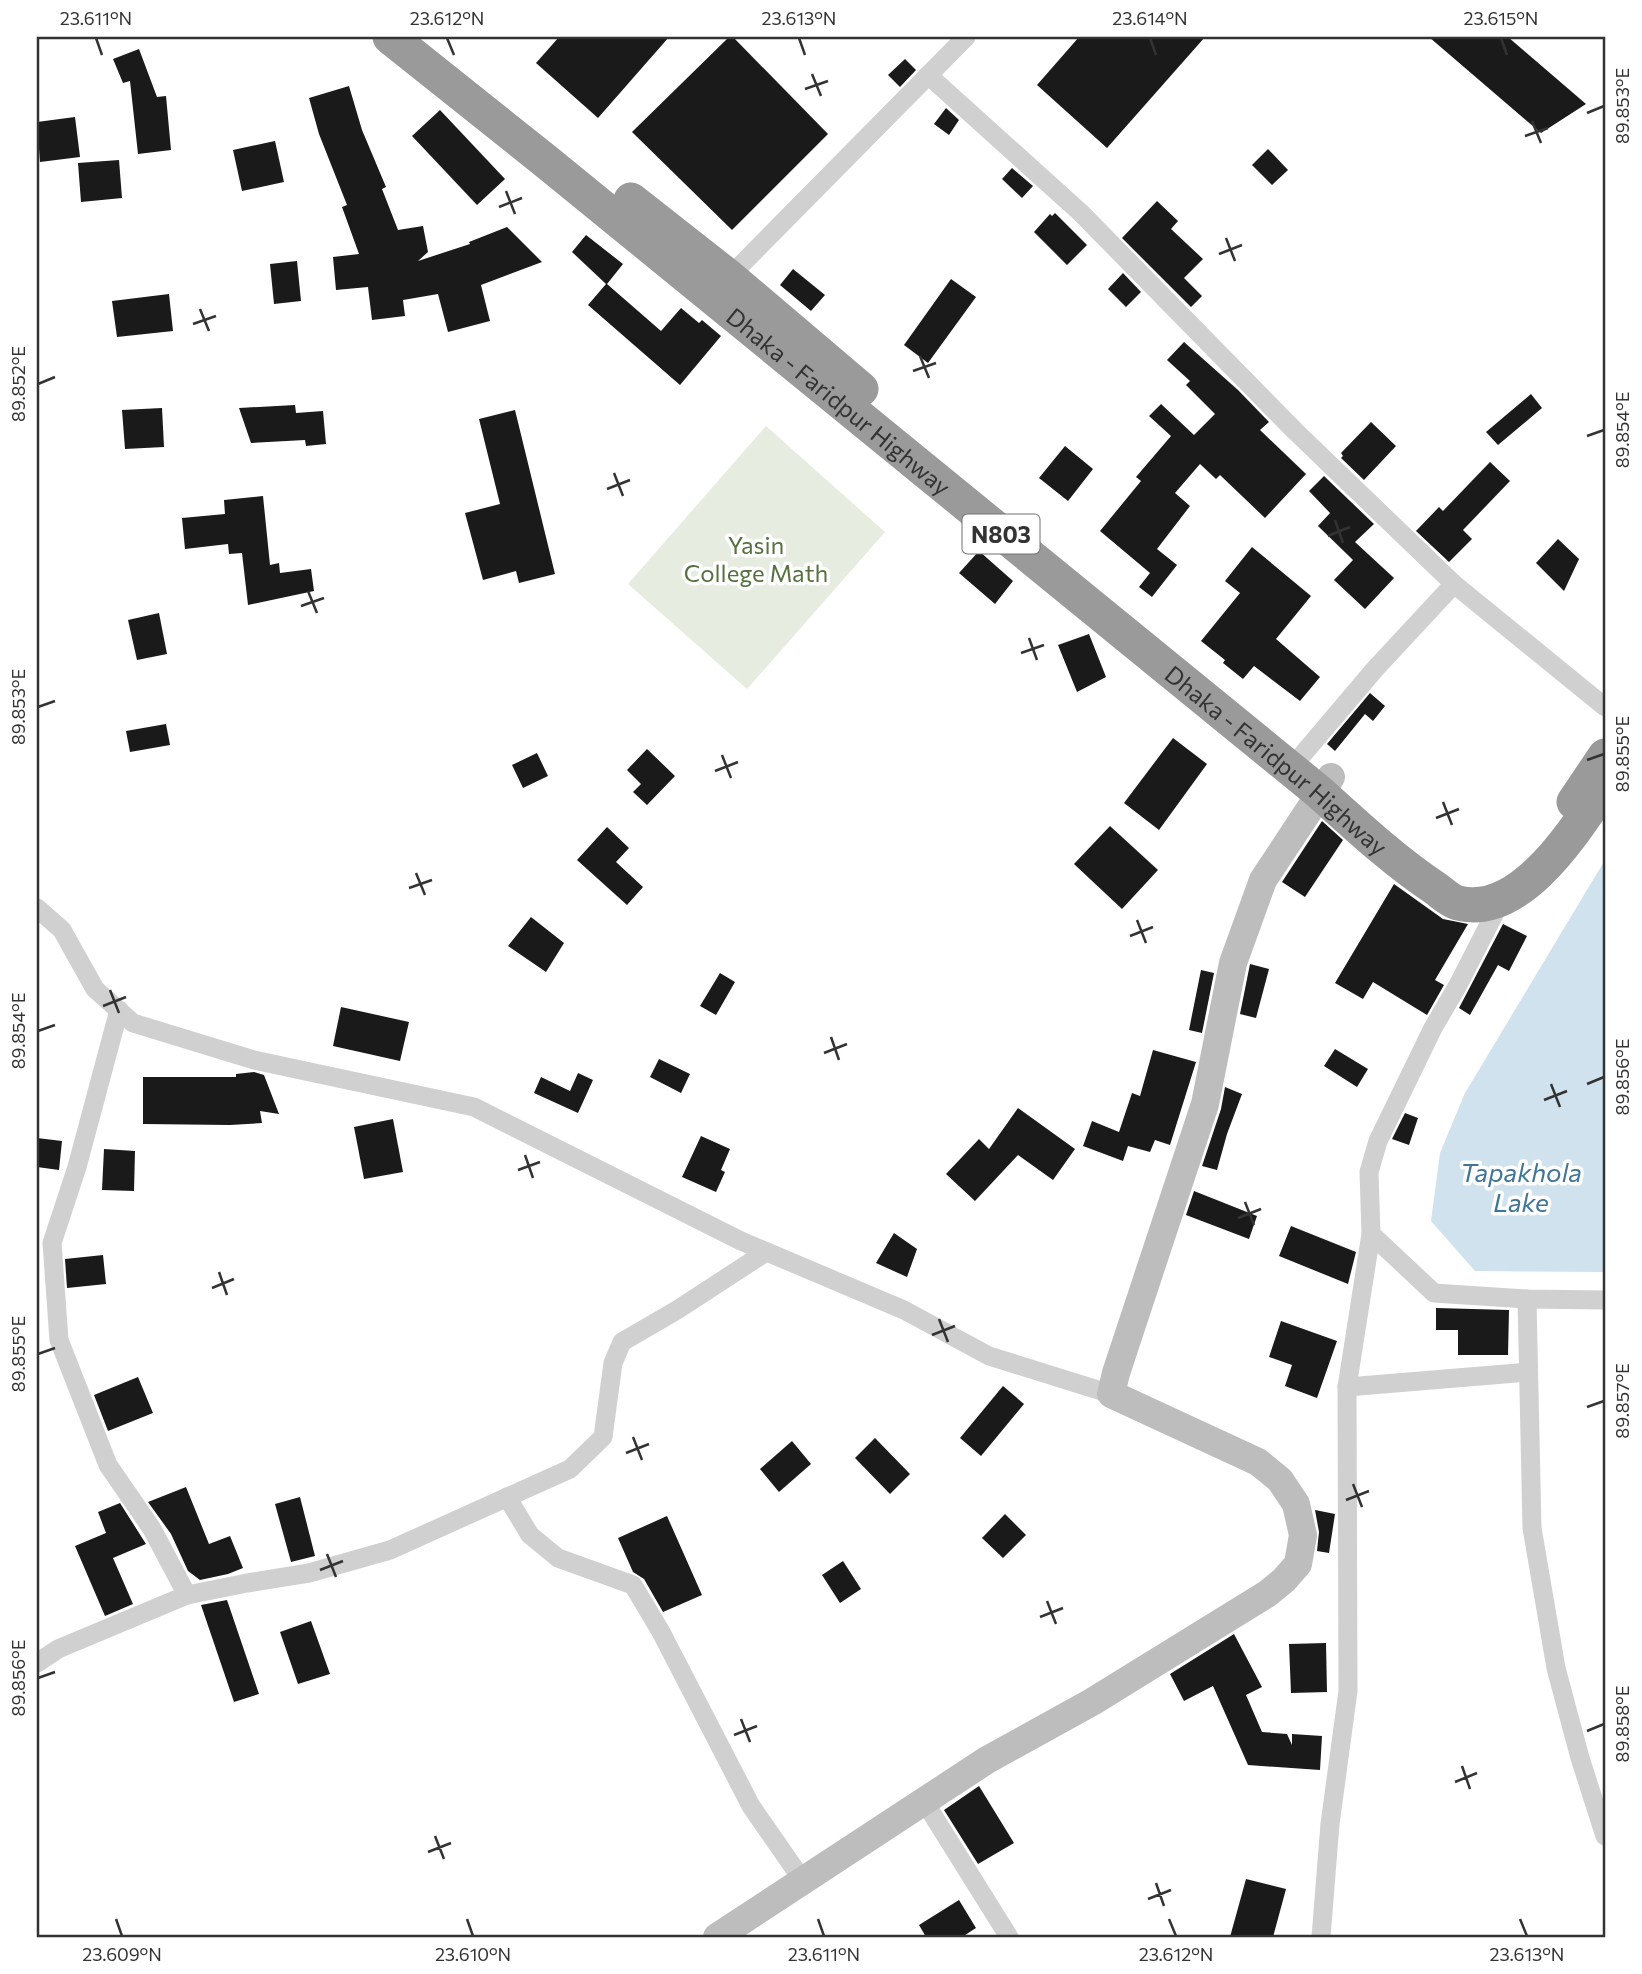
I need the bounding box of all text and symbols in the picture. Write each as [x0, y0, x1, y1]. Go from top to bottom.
text: 23.611°N [60, 7, 132, 29]
text: 23.612°N [410, 7, 484, 29]
text: 23.613°N [762, 7, 836, 29]
text: 23.614°N [1112, 7, 1188, 29]
text: 23.615°N [1464, 7, 1538, 29]
text: 89.853°E [1611, 68, 1633, 144]
street label: Dhaka - Faridpur Highway [721, 301, 957, 501]
text: 89.852°E [7, 346, 29, 422]
text: 89.854°E [1611, 392, 1633, 468]
road number: N803 [962, 514, 1040, 554]
park label: Yasin College Math [684, 530, 828, 587]
street label: Dhaka - Faridpur Highway [1160, 658, 1394, 861]
text: 89.853°E [7, 669, 29, 745]
text: 89.855°E [1611, 716, 1633, 792]
text: 89.854°E [7, 993, 29, 1069]
text: 89.856°E [1611, 1039, 1633, 1115]
water label: Tapakhola Lake [1460, 1156, 1582, 1217]
text: 89.855°E [7, 1316, 29, 1392]
text: 89.857°E [1611, 1363, 1633, 1439]
text: 89.856°E [7, 1640, 29, 1716]
text: 89.858°E [1611, 1686, 1633, 1762]
text: 23.609°N [82, 1943, 162, 1965]
text: 23.610°N [435, 1943, 511, 1965]
text: 23.611°N [788, 1943, 860, 1965]
text: 23.612°N [1139, 1943, 1213, 1965]
text: 23.613°N [1490, 1943, 1564, 1965]

